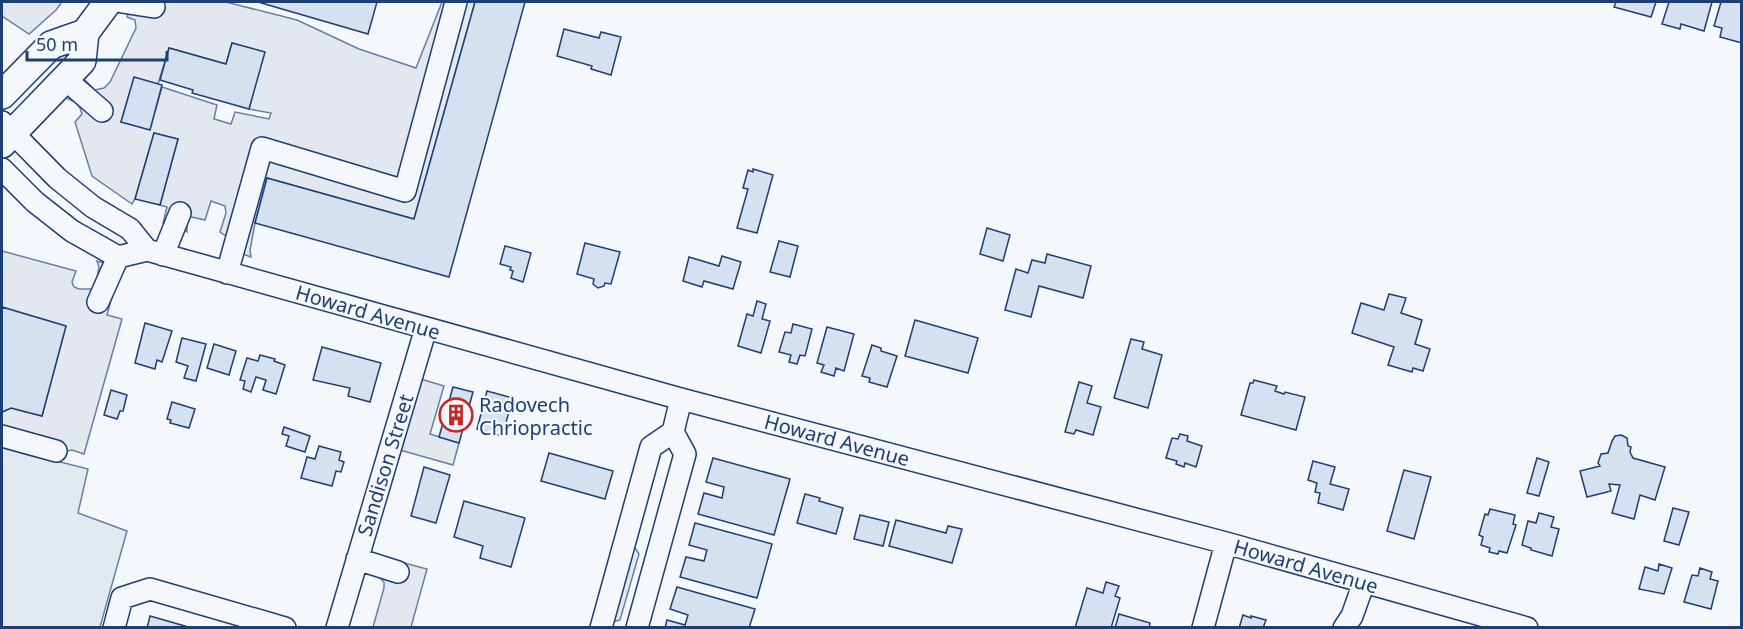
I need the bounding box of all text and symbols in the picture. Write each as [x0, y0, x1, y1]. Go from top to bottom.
scale bar [27, 24, 166, 62]
text: 50 m [36, 32, 78, 56]
street label: Howard Avenue [293, 278, 443, 346]
street label: Sandison Street [351, 391, 419, 539]
place label: Radovech Chriopractic [479, 391, 592, 441]
building icon: Radovech Chriopractic [438, 397, 474, 433]
street label: Howard Avenue [762, 408, 912, 472]
street label: Howard Avenue [1231, 532, 1381, 600]

